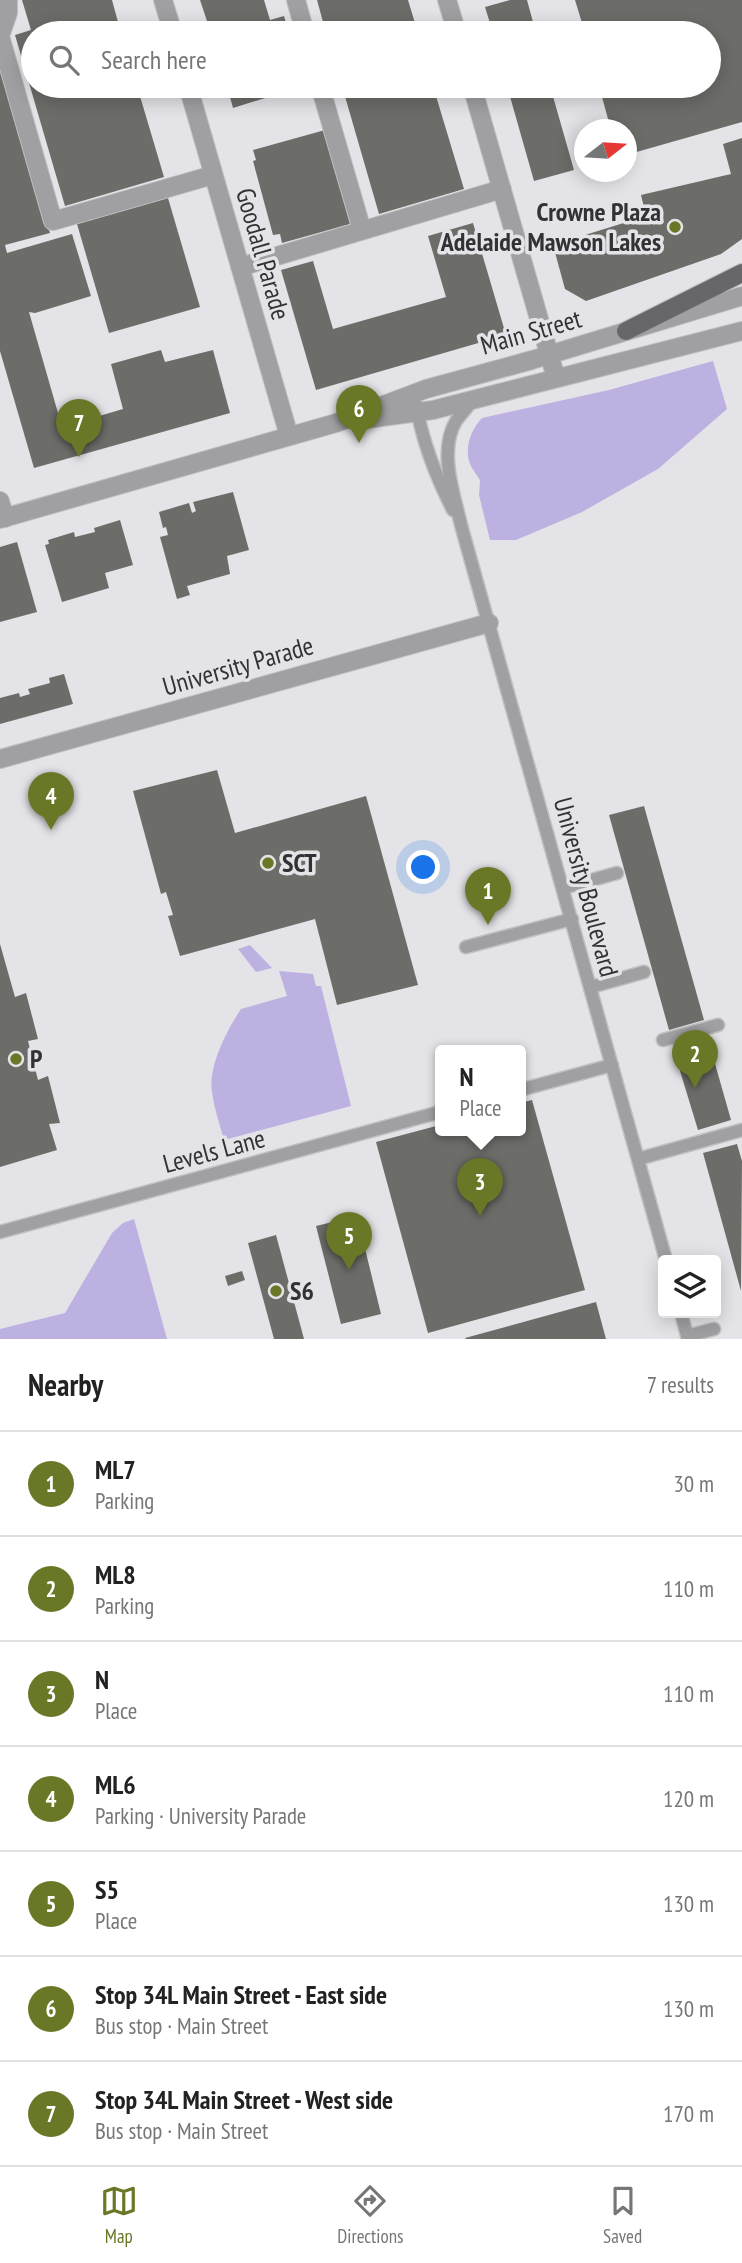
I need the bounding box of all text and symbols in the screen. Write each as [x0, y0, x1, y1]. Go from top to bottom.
search box [21, 21, 721, 98]
icon: search [45, 41, 83, 79]
text: Search here [101, 43, 207, 76]
north arrow [574, 119, 637, 182]
street label: Goodall Parade [229, 184, 298, 324]
place label: Crowne Plaza Adelaide Mawson Lakes [440, 195, 661, 258]
marker: Crowne Plaza Adelaide Mawson Lakes [667, 219, 683, 235]
street label: Main Street [477, 301, 585, 362]
pin: 6 [336, 385, 382, 443]
pin: 7 [56, 399, 102, 457]
street label: University Parade [159, 628, 317, 703]
pin: 4 [28, 772, 74, 830]
street label: University Boulevard [547, 793, 626, 980]
place label: SCT [282, 846, 317, 879]
your location [406, 850, 440, 884]
marker: SCT [260, 855, 276, 871]
pin: 1 [465, 867, 511, 925]
pin: 2 [672, 1030, 718, 1088]
place label: P [30, 1042, 42, 1075]
popup [435, 1045, 526, 1136]
marker: P [8, 1051, 24, 1067]
text: N [459, 1060, 473, 1093]
text: Place [459, 1093, 502, 1122]
street label: Levels Lane [159, 1121, 268, 1180]
pin: 3 [457, 1158, 503, 1216]
pin: 5 [326, 1212, 372, 1270]
map controls [658, 1255, 721, 1318]
button: layers [658, 1255, 721, 1318]
place label: S6 [290, 1274, 314, 1307]
marker: S6 [268, 1283, 284, 1299]
text: Nearby [28, 1365, 103, 1404]
text: 7 results [647, 1370, 714, 1399]
text: ML7 [95, 1453, 136, 1486]
text: 1 [46, 1469, 57, 1498]
text: 30 m [673, 1469, 714, 1498]
text: Parking [95, 1486, 154, 1515]
text: ML8 [95, 1558, 136, 1591]
text: 2 [46, 1574, 57, 1603]
text: 110 m [663, 1574, 714, 1603]
text: Parking [95, 1591, 154, 1620]
text: N [95, 1663, 109, 1696]
text: 3 [46, 1679, 57, 1708]
text: 110 m [663, 1679, 714, 1708]
text: Place [95, 1696, 137, 1725]
text: ML6 [95, 1768, 136, 1801]
text: 4 [46, 1784, 57, 1813]
text: 120 m [663, 1784, 714, 1813]
text: Parking · University Parade [95, 1801, 306, 1830]
text: S5 [95, 1873, 119, 1906]
text: 5 [46, 1889, 57, 1918]
text: 130 m [663, 1889, 714, 1918]
text: Place [95, 1906, 137, 1935]
text: Stop 34L Main Street - East side [95, 1978, 387, 2011]
text: 6 [46, 1994, 57, 2023]
text: 130 m [663, 1994, 714, 2023]
text: Bus stop · Main Street [95, 2011, 268, 2040]
text: Stop 34L Main Street - West side [95, 2083, 393, 2116]
text: 7 [46, 2099, 57, 2128]
text: 170 m [663, 2099, 714, 2128]
text: Bus stop · Main Street [95, 2116, 268, 2145]
tab: Map [100, 2182, 138, 2248]
tab: Directions [337, 2182, 403, 2248]
tab: Saved [603, 2182, 642, 2248]

